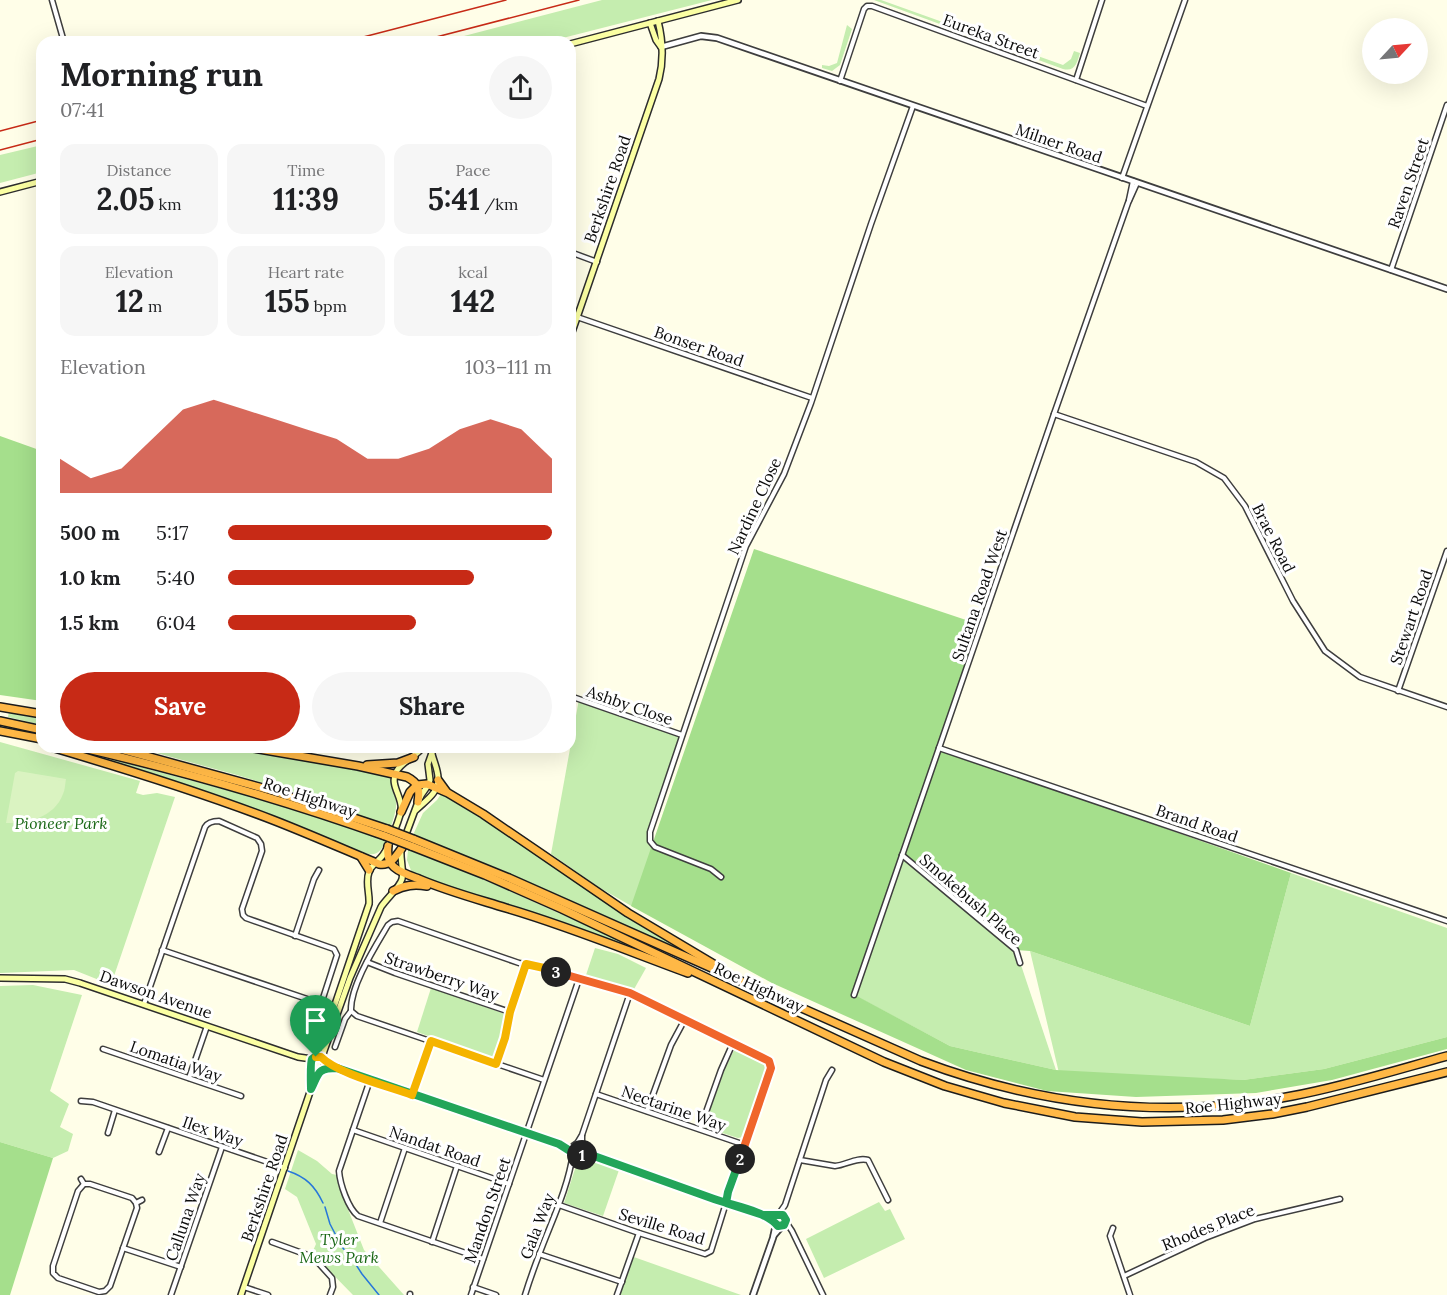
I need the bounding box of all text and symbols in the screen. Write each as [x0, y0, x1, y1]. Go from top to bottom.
street label: Eureka Street [940, 9, 1043, 63]
north arrow [1362, 18, 1428, 84]
map controls [1362, 18, 1428, 84]
text: Morning run [60, 53, 263, 95]
button: share [489, 56, 552, 119]
text: 07:41 [60, 97, 104, 122]
street label: Milner Road [1013, 119, 1105, 167]
street label: Berkshire Road [579, 132, 635, 245]
street label: Raven Street [1383, 135, 1433, 231]
text: Distance [106, 160, 172, 180]
text: Time [287, 160, 325, 180]
text: Pace [456, 160, 490, 180]
text: 2.05 [97, 180, 154, 218]
text: 11:39 [273, 180, 339, 218]
text: 5:41 [428, 180, 480, 218]
text: km [154, 194, 181, 214]
text: /km [480, 194, 518, 214]
text: Elevation [105, 262, 173, 282]
text: Heart rate [268, 262, 344, 282]
text: kcal [458, 262, 488, 282]
text: 12 [116, 282, 144, 320]
text: 155 [265, 282, 310, 320]
text: 142 [451, 282, 495, 320]
text: m [144, 296, 162, 316]
text: bpm [310, 296, 347, 316]
street label: Bonser Road [652, 321, 747, 371]
text: Elevation [60, 354, 146, 379]
text: 103–111 m [465, 354, 552, 379]
street label: Nardine Close [723, 454, 785, 558]
street label: Brae Road [1248, 500, 1300, 576]
text: 500 m [60, 520, 120, 545]
text: 5:17 [156, 520, 188, 545]
street label: Sultana Road West [947, 526, 1011, 664]
text: 1.0 km [60, 565, 121, 590]
text: 5:40 [156, 565, 195, 590]
street label: Stewart Road [1385, 566, 1437, 667]
text: 1.5 km [60, 610, 119, 635]
text: 6:04 [156, 610, 196, 635]
button: Save [60, 672, 300, 741]
button: Share [312, 672, 552, 741]
street label: Ashby Close [583, 681, 676, 729]
street label: Roe Highway [261, 773, 360, 822]
street label: Brand Road [1153, 800, 1241, 847]
park label: Pioneer Park [14, 813, 108, 833]
street label: Smokebush Place [916, 849, 1027, 949]
street label: Strawberry Way [382, 947, 502, 1005]
pin: 3 [541, 957, 571, 987]
street label: Roe Highway [711, 957, 808, 1017]
text: 3 [552, 962, 560, 982]
street label: Dawson Avenue [97, 965, 215, 1023]
pin [290, 995, 341, 1057]
icon: arrive [299, 1004, 332, 1037]
street label: Lomatia Way [127, 1036, 225, 1086]
street label: Nectarine Way [619, 1081, 729, 1135]
street label: Roe Highway [1184, 1088, 1283, 1118]
street label: Ilex Way [180, 1111, 246, 1151]
street label: Nandat Road [387, 1121, 484, 1171]
street label: Berkshire Road [236, 1131, 292, 1244]
pin: 1 [567, 1140, 597, 1170]
pin: 2 [725, 1144, 755, 1174]
text: 1 [579, 1145, 585, 1165]
text: 2 [736, 1149, 744, 1169]
street label: Mandon Street [459, 1154, 515, 1266]
street label: Calluna Way [161, 1170, 210, 1264]
street label: Gala Way [515, 1190, 559, 1262]
street label: Rhodes Place [1159, 1199, 1258, 1255]
street label: Seville Road [617, 1203, 708, 1249]
park label: Tyler Mews Park [299, 1229, 379, 1267]

